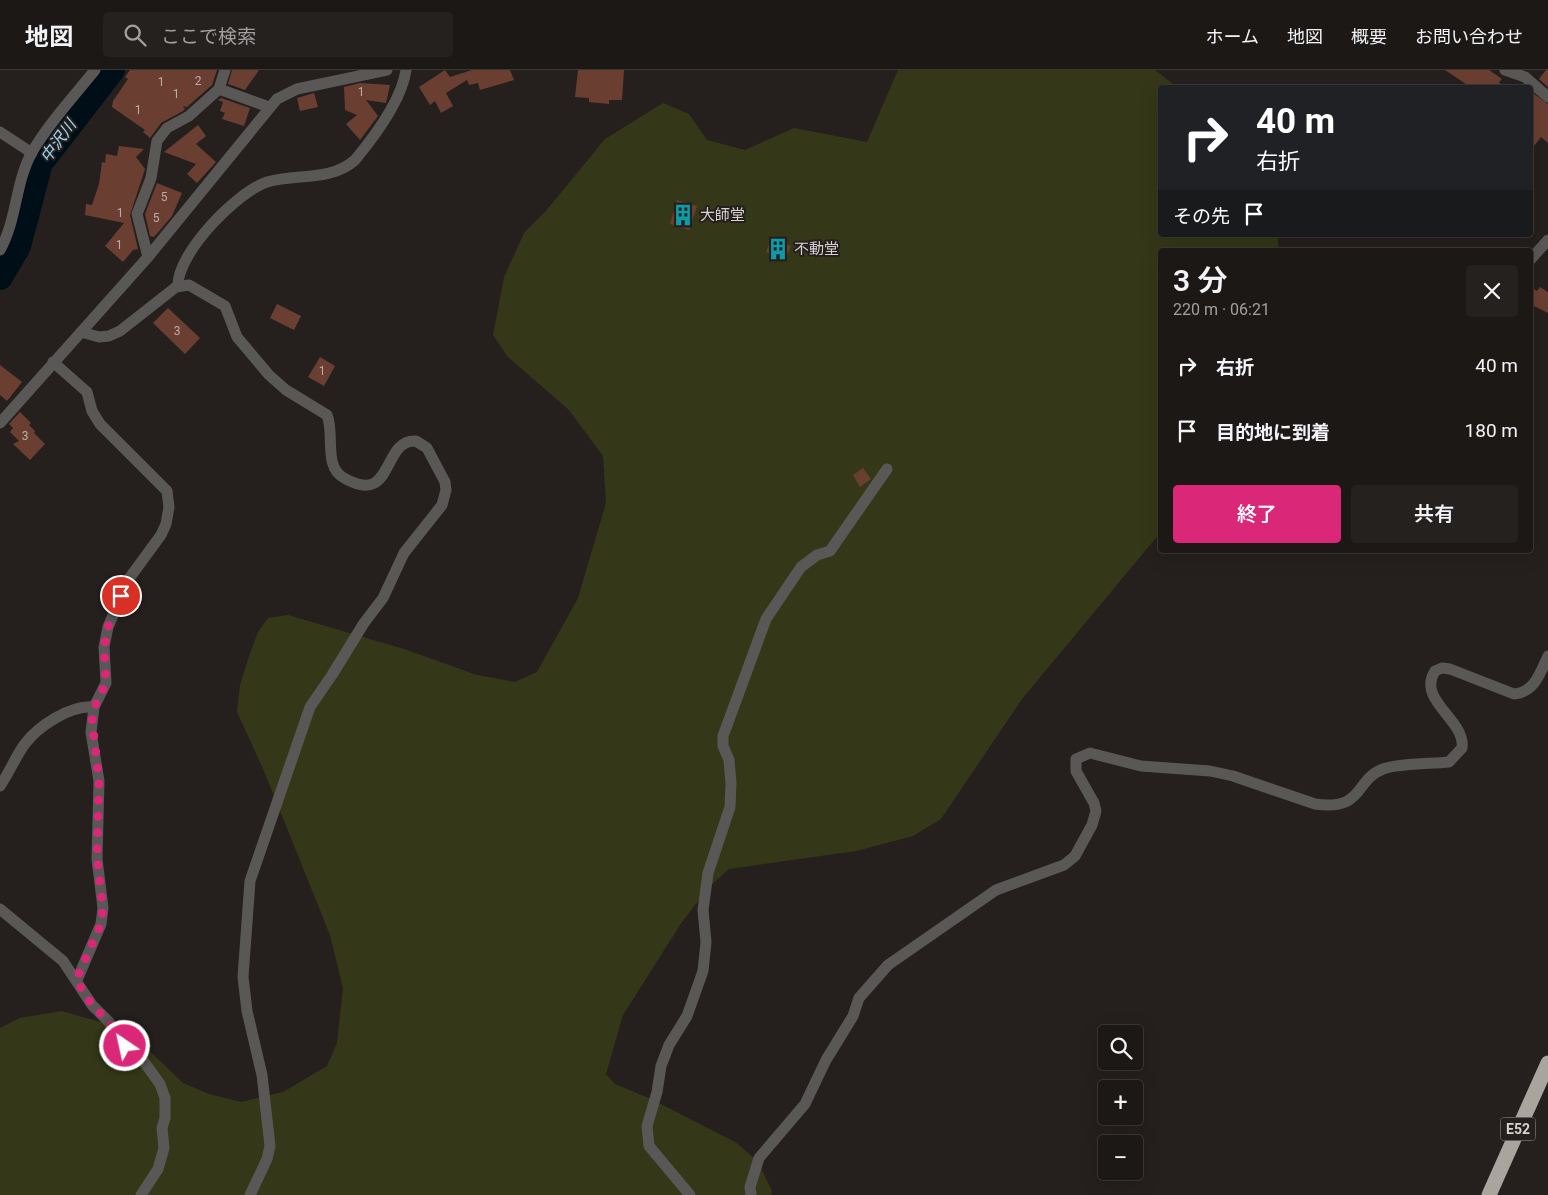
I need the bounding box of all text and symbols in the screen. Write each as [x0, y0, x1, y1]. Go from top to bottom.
search box [103, 12, 453, 57]
icon: search [121, 21, 149, 49]
text: 地図 [25, 23, 73, 51]
text: ここで検索 [161, 25, 256, 48]
text: ホーム [1206, 26, 1259, 47]
text: 地図 [1287, 26, 1323, 47]
text: 概要 [1351, 26, 1387, 47]
text: お問い合わせ [1415, 26, 1523, 47]
house number: 2 [195, 74, 202, 88]
house number: 1 [158, 75, 164, 89]
house number: 1 [358, 85, 364, 99]
house number: 1 [173, 87, 179, 101]
text: 40 m [1256, 101, 1335, 142]
house number: 1 [135, 103, 141, 117]
icon: right [1173, 105, 1238, 170]
water label: 中沢川 [36, 114, 81, 166]
text: 右折 [1256, 149, 1300, 174]
house number: 5 [161, 190, 168, 204]
icon: arrive [1240, 200, 1268, 228]
building icon: 大師堂 [670, 202, 696, 228]
text: その先 [1173, 205, 1230, 228]
house number: 1 [117, 206, 123, 220]
place label: 大師堂 [700, 206, 745, 224]
house number: 5 [153, 211, 160, 225]
building icon: 不動堂 [765, 236, 791, 262]
house number: 1 [116, 238, 122, 252]
place label: 不動堂 [794, 240, 839, 258]
text: 3 分 [1173, 263, 1228, 298]
button: close [1466, 265, 1518, 317]
text: 220 m · 06:21 [1173, 300, 1270, 319]
house number: 3 [174, 324, 180, 338]
icon: right [1173, 352, 1201, 380]
text: 40 m [1475, 354, 1518, 377]
text: 右折 [1216, 356, 1254, 379]
house number: 1 [319, 364, 325, 378]
icon: arrive [1173, 417, 1201, 445]
text: 180 m [1465, 419, 1518, 442]
text: 目的地に到着 [1216, 421, 1330, 444]
house number: 3 [22, 429, 28, 443]
button: 終了 [1173, 485, 1341, 543]
button: 共有 [1351, 485, 1518, 543]
pin [100, 575, 142, 617]
icon: arrive [107, 582, 135, 610]
position arrow [98, 1019, 150, 1071]
map controls [1098, 1025, 1143, 1180]
button: search [1098, 1025, 1143, 1070]
button: + [1098, 1080, 1143, 1125]
road number: E52 [1500, 1118, 1536, 1140]
button: − [1098, 1135, 1143, 1180]

